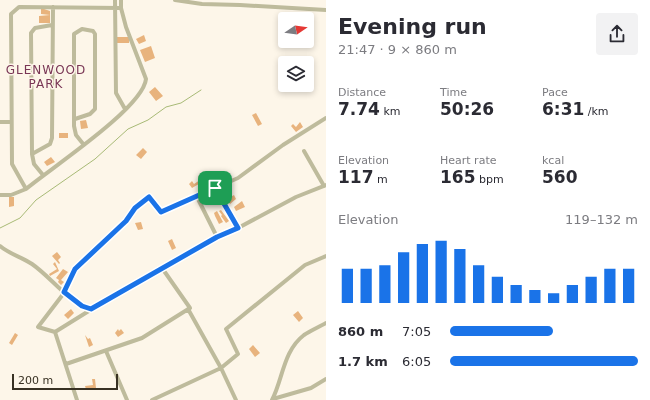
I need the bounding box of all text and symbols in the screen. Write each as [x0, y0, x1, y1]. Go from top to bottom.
north arrow [278, 12, 314, 48]
map controls [278, 12, 314, 92]
button: share [596, 13, 638, 55]
text: Evening run [338, 14, 487, 39]
text: 21:47 · 9 × 860 m [338, 42, 457, 57]
button: layers [278, 56, 314, 92]
district label: GLENWOOD PARK [6, 63, 86, 91]
text: Distance [338, 86, 386, 99]
text: Time [440, 86, 467, 99]
text: Pace [542, 86, 568, 99]
text: 7.74 [338, 99, 380, 119]
text: 50:26 [440, 99, 494, 119]
text: 6:31 [542, 99, 584, 119]
text: km [380, 105, 401, 118]
text: /km [584, 105, 609, 118]
text: Elevation [338, 154, 389, 167]
text: Heart rate [440, 154, 496, 167]
text: kcal [542, 154, 564, 167]
text: 117 [338, 167, 374, 187]
text: 165 [440, 167, 476, 187]
text: 560 [542, 167, 578, 187]
pin [198, 171, 232, 205]
text: m [374, 173, 388, 186]
text: bpm [476, 173, 504, 186]
icon: arrive [204, 177, 226, 199]
text: Elevation [338, 212, 398, 227]
text: 119–132 m [565, 212, 638, 227]
text: 860 m [338, 324, 383, 339]
text: 7:05 [402, 324, 431, 339]
text: 1.7 km [338, 354, 388, 369]
text: 6:05 [402, 354, 431, 369]
scale bar [12, 372, 118, 391]
text: 200 m [18, 374, 53, 387]

